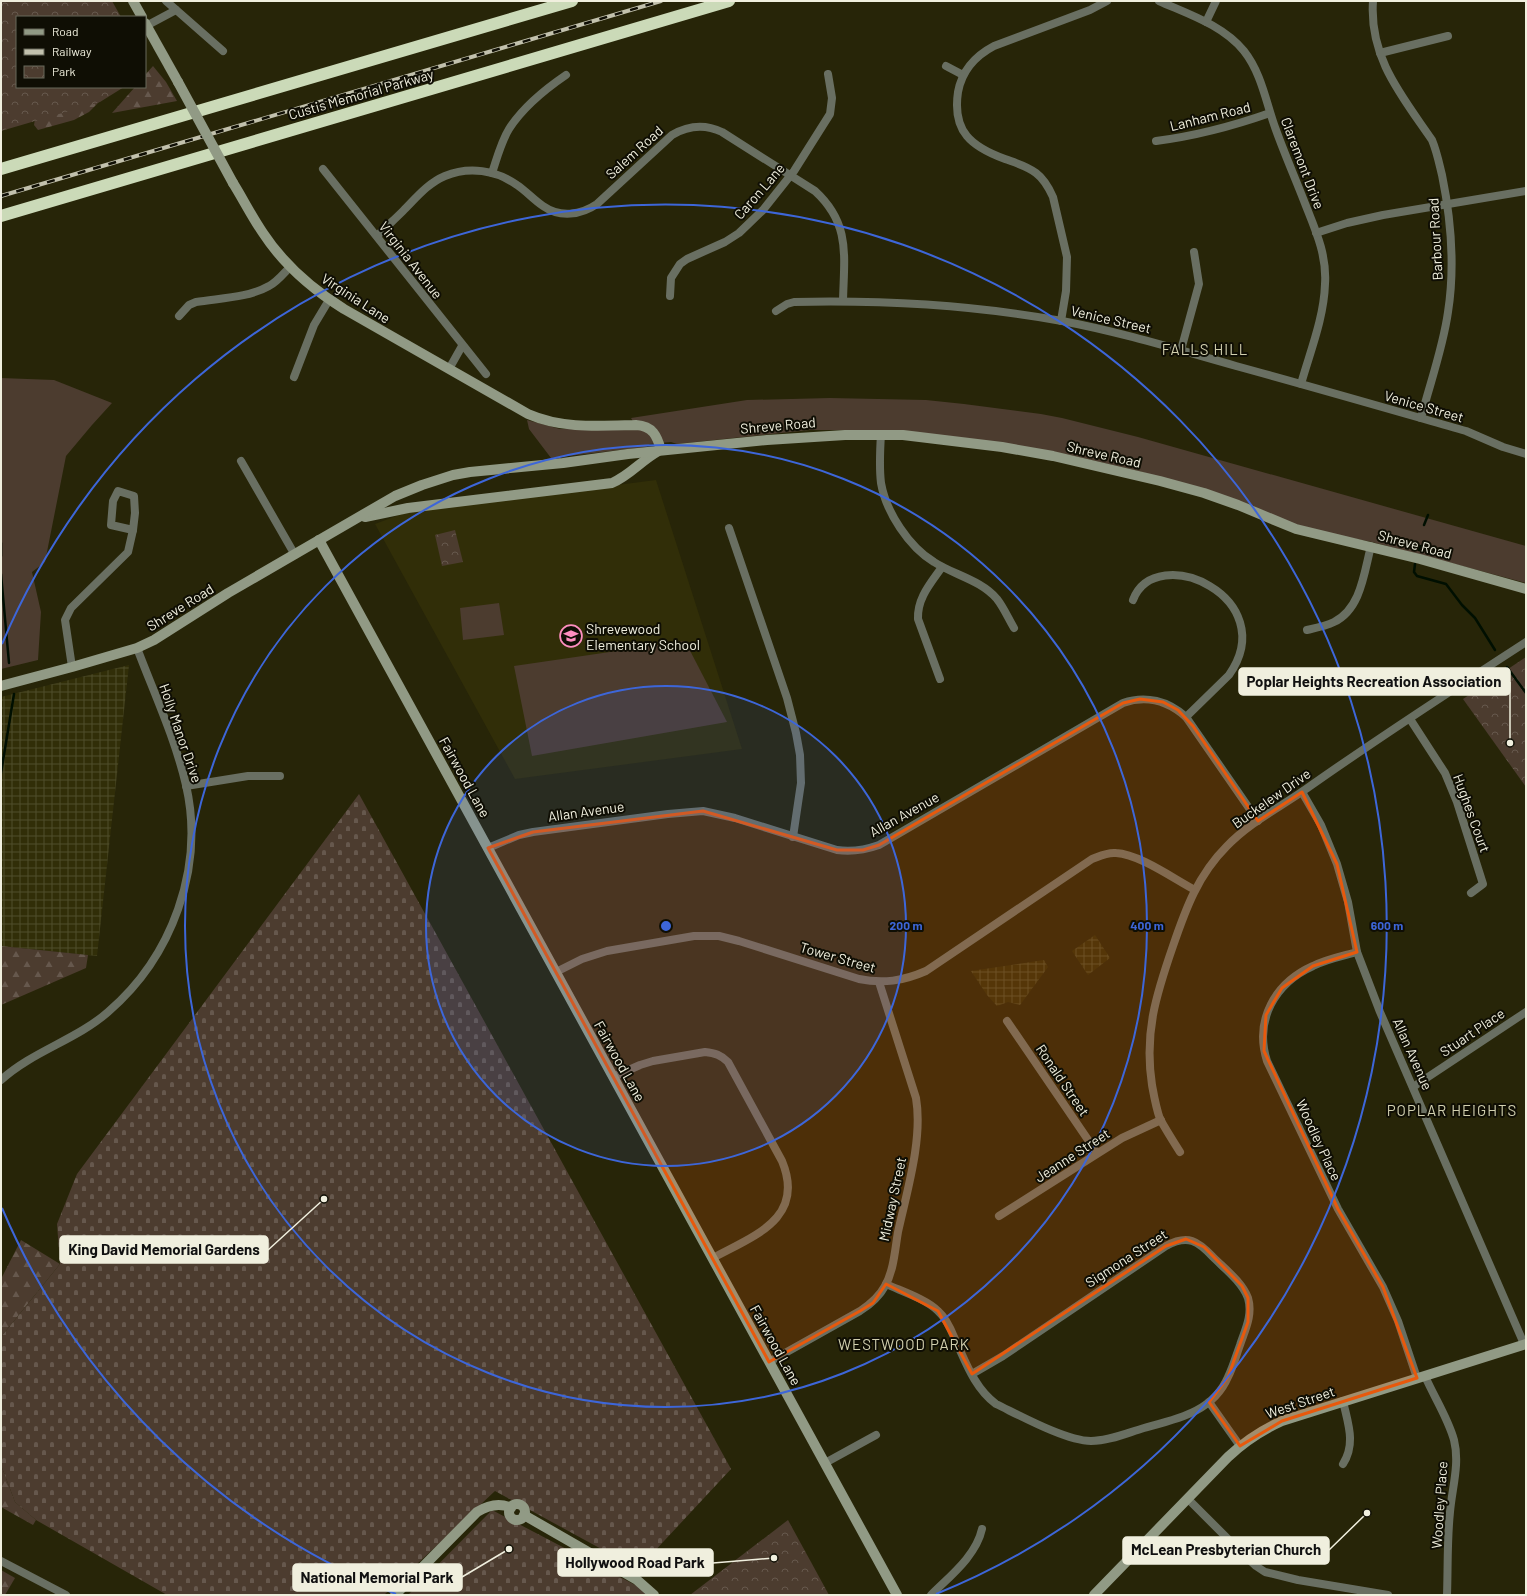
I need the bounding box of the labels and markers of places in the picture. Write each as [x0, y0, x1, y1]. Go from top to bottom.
place label: Shrevewood Elementary School [586, 620, 700, 653]
school or university icon: Shrevewood Elementary School [558, 623, 584, 649]
callout: Poplar Heights Recreation Association [1239, 668, 1510, 695]
centre of rings [659, 919, 673, 933]
callout: King David Memorial Gardens [60, 1236, 268, 1263]
callout: McLean Presbyterian Church [1123, 1537, 1329, 1564]
callout: Hollywood Road Park [558, 1549, 713, 1576]
callout: National Memorial Park [293, 1564, 462, 1591]

